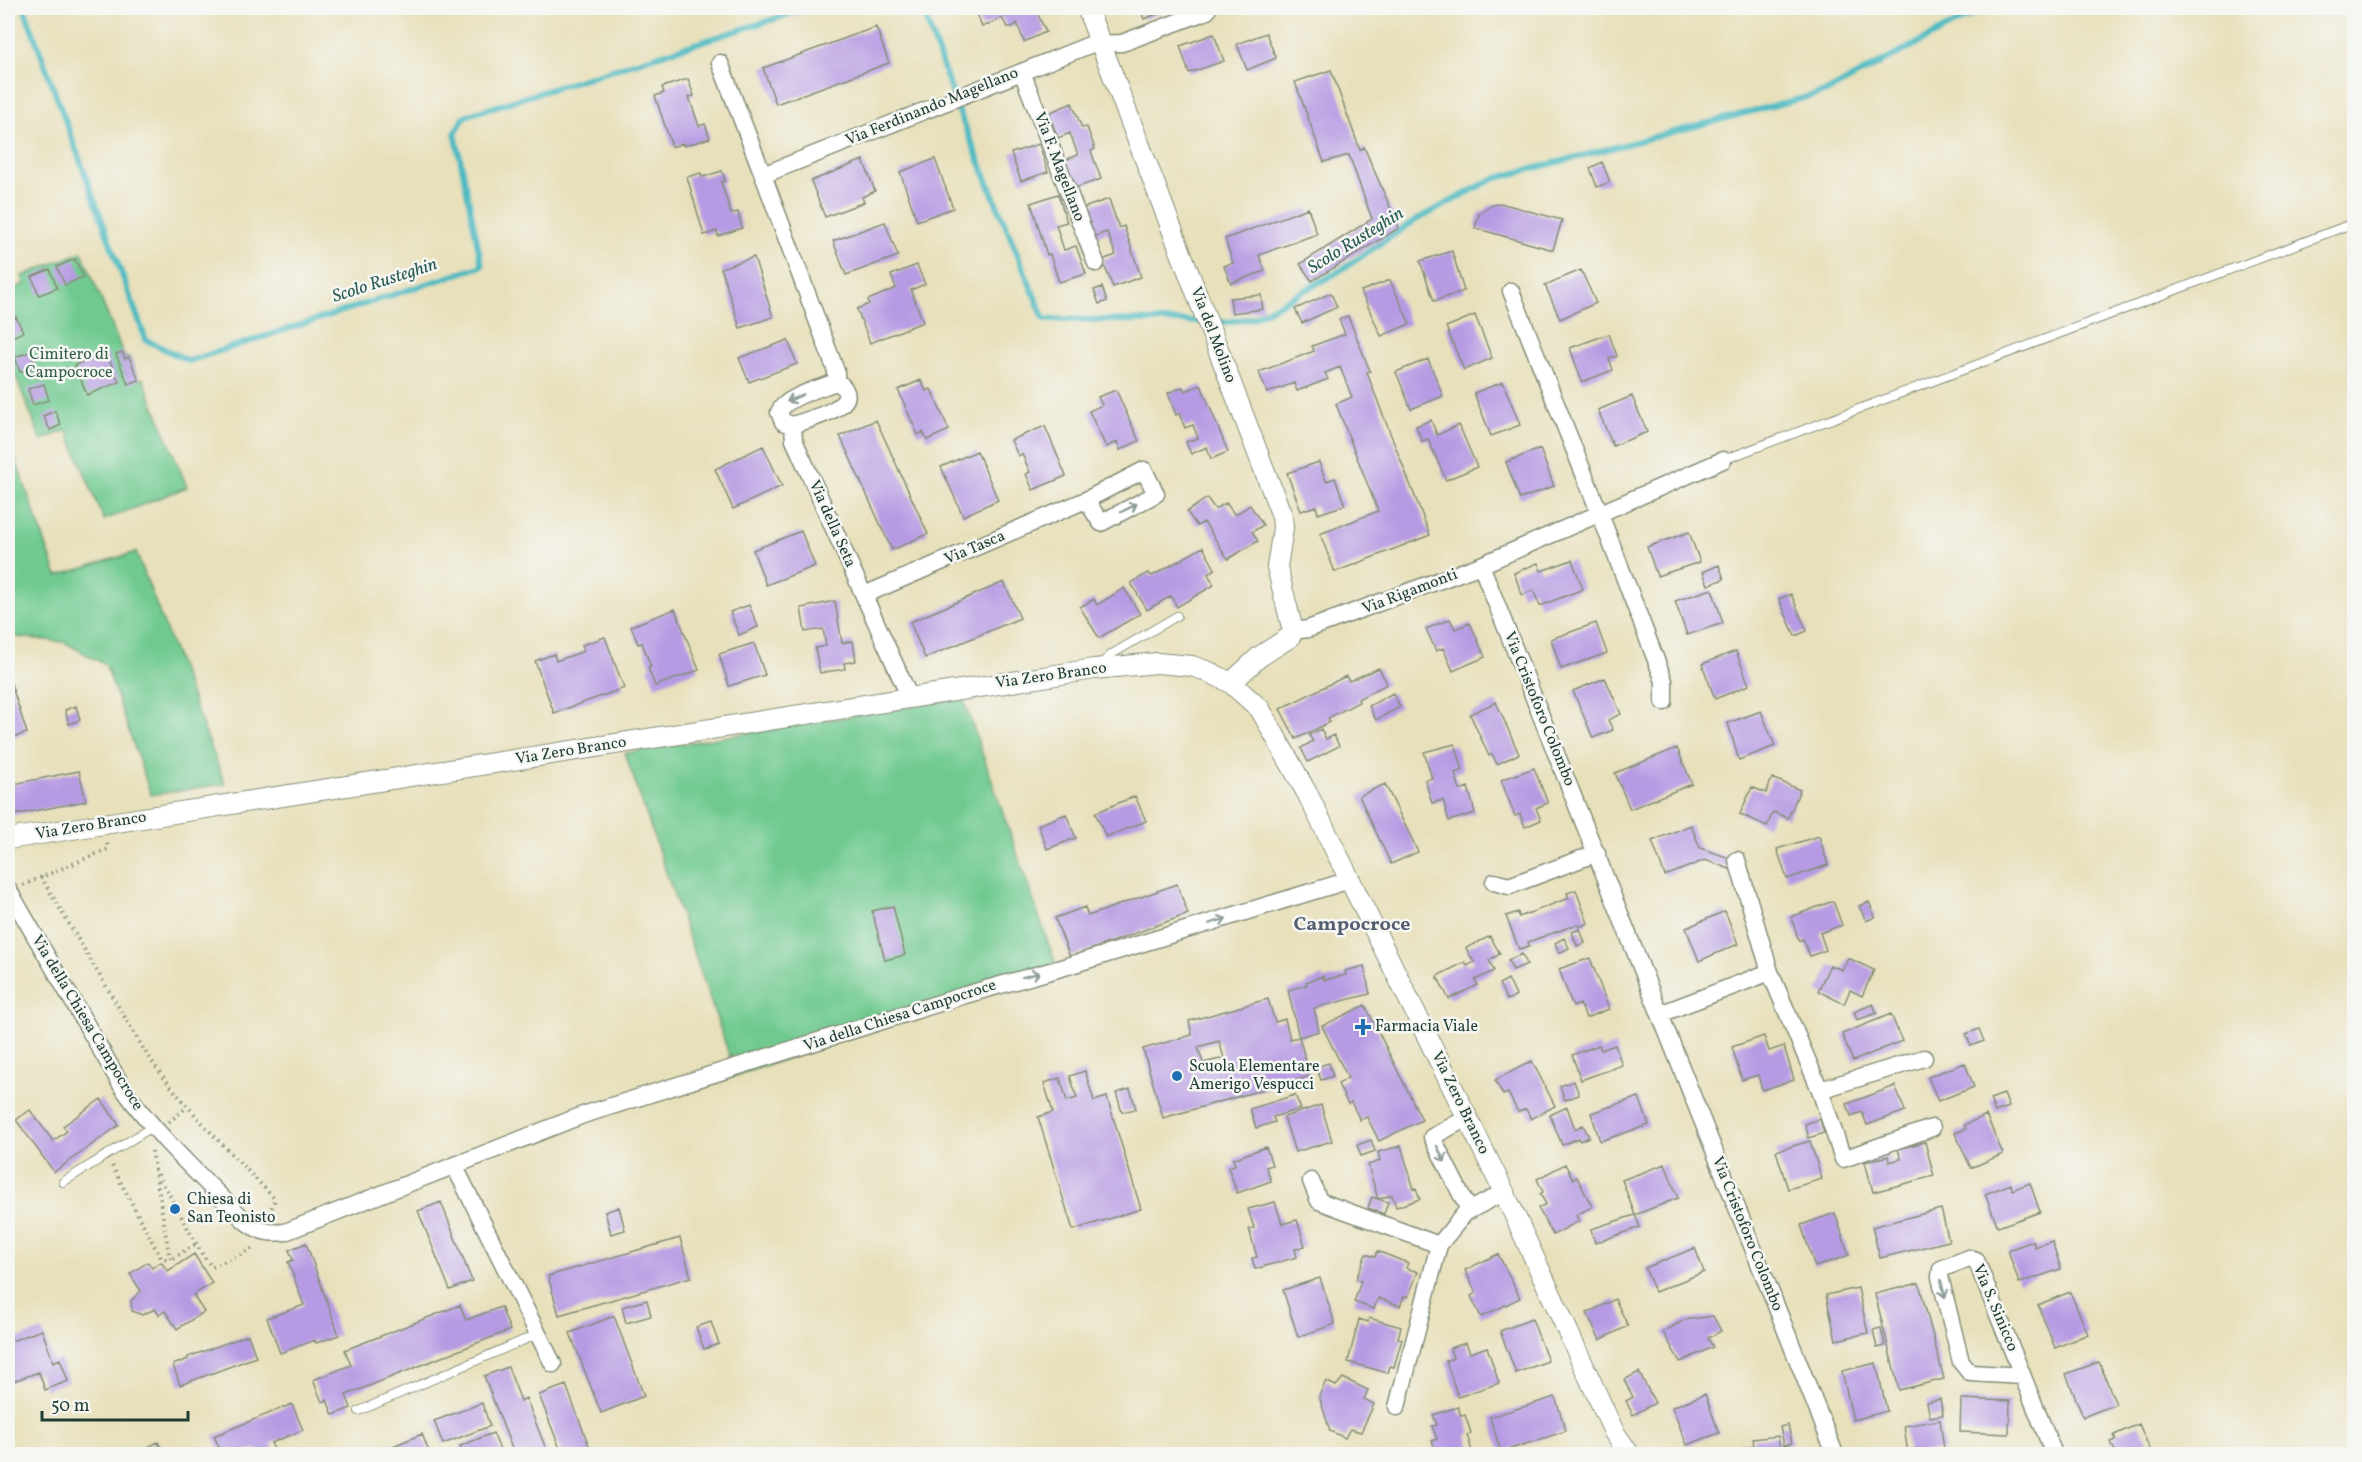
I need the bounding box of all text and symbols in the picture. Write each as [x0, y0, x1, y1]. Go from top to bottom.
street label: Via Ferdinando Magellano [842, 62, 1022, 152]
street label: Via F. Magellano [1028, 109, 1090, 225]
water label: Scolo Rusteghin [1303, 202, 1409, 280]
water label: Scolo Rusteghin [329, 252, 441, 310]
street label: Via del Molino [1185, 284, 1241, 386]
park label: Cimitero di Campocroce [25, 344, 113, 384]
one-way arrow [787, 393, 805, 405]
street label: Via della Seta [803, 477, 861, 571]
one-way arrow [1120, 502, 1137, 514]
street label: Via Tasca [941, 525, 1009, 571]
street label: Via Rigamonti [1359, 564, 1461, 620]
street label: Via Cristoforo Colombo [1498, 628, 1580, 790]
street label: Via Zero Branco [994, 657, 1108, 695]
street label: Via Zero Branco [514, 731, 628, 771]
street label: Via Zero Branco [34, 806, 148, 846]
district label: Campocroce [1294, 911, 1410, 939]
one-way arrow [1208, 915, 1227, 926]
street label: Via della Chiesa Campocroce [26, 931, 148, 1115]
one-way arrow [1021, 969, 1040, 981]
street label: Via della Chiesa Campocroce [801, 974, 999, 1058]
place label: Farmacia Viale [1375, 1016, 1478, 1038]
marker: Farmacia Viale [1356, 1020, 1370, 1034]
street label: Via Zero Branco [1426, 1048, 1494, 1158]
place label: Scuola Elementare Amerigo Vespucci [1189, 1056, 1319, 1096]
marker: Scuola Elementare Amerigo Vespucci [1170, 1069, 1184, 1083]
one-way arrow [1435, 1144, 1447, 1162]
street label: Via Cristoforo Colombo [1706, 1153, 1788, 1315]
place label: Chiesa di San Teonisto [187, 1189, 276, 1229]
marker: Chiesa di San Teonisto [168, 1202, 182, 1216]
street label: Via S. Sinicco [1967, 1261, 2023, 1355]
one-way arrow [1937, 1279, 1949, 1298]
scale bar [42, 1384, 188, 1422]
text: 50 m [51, 1394, 90, 1419]

